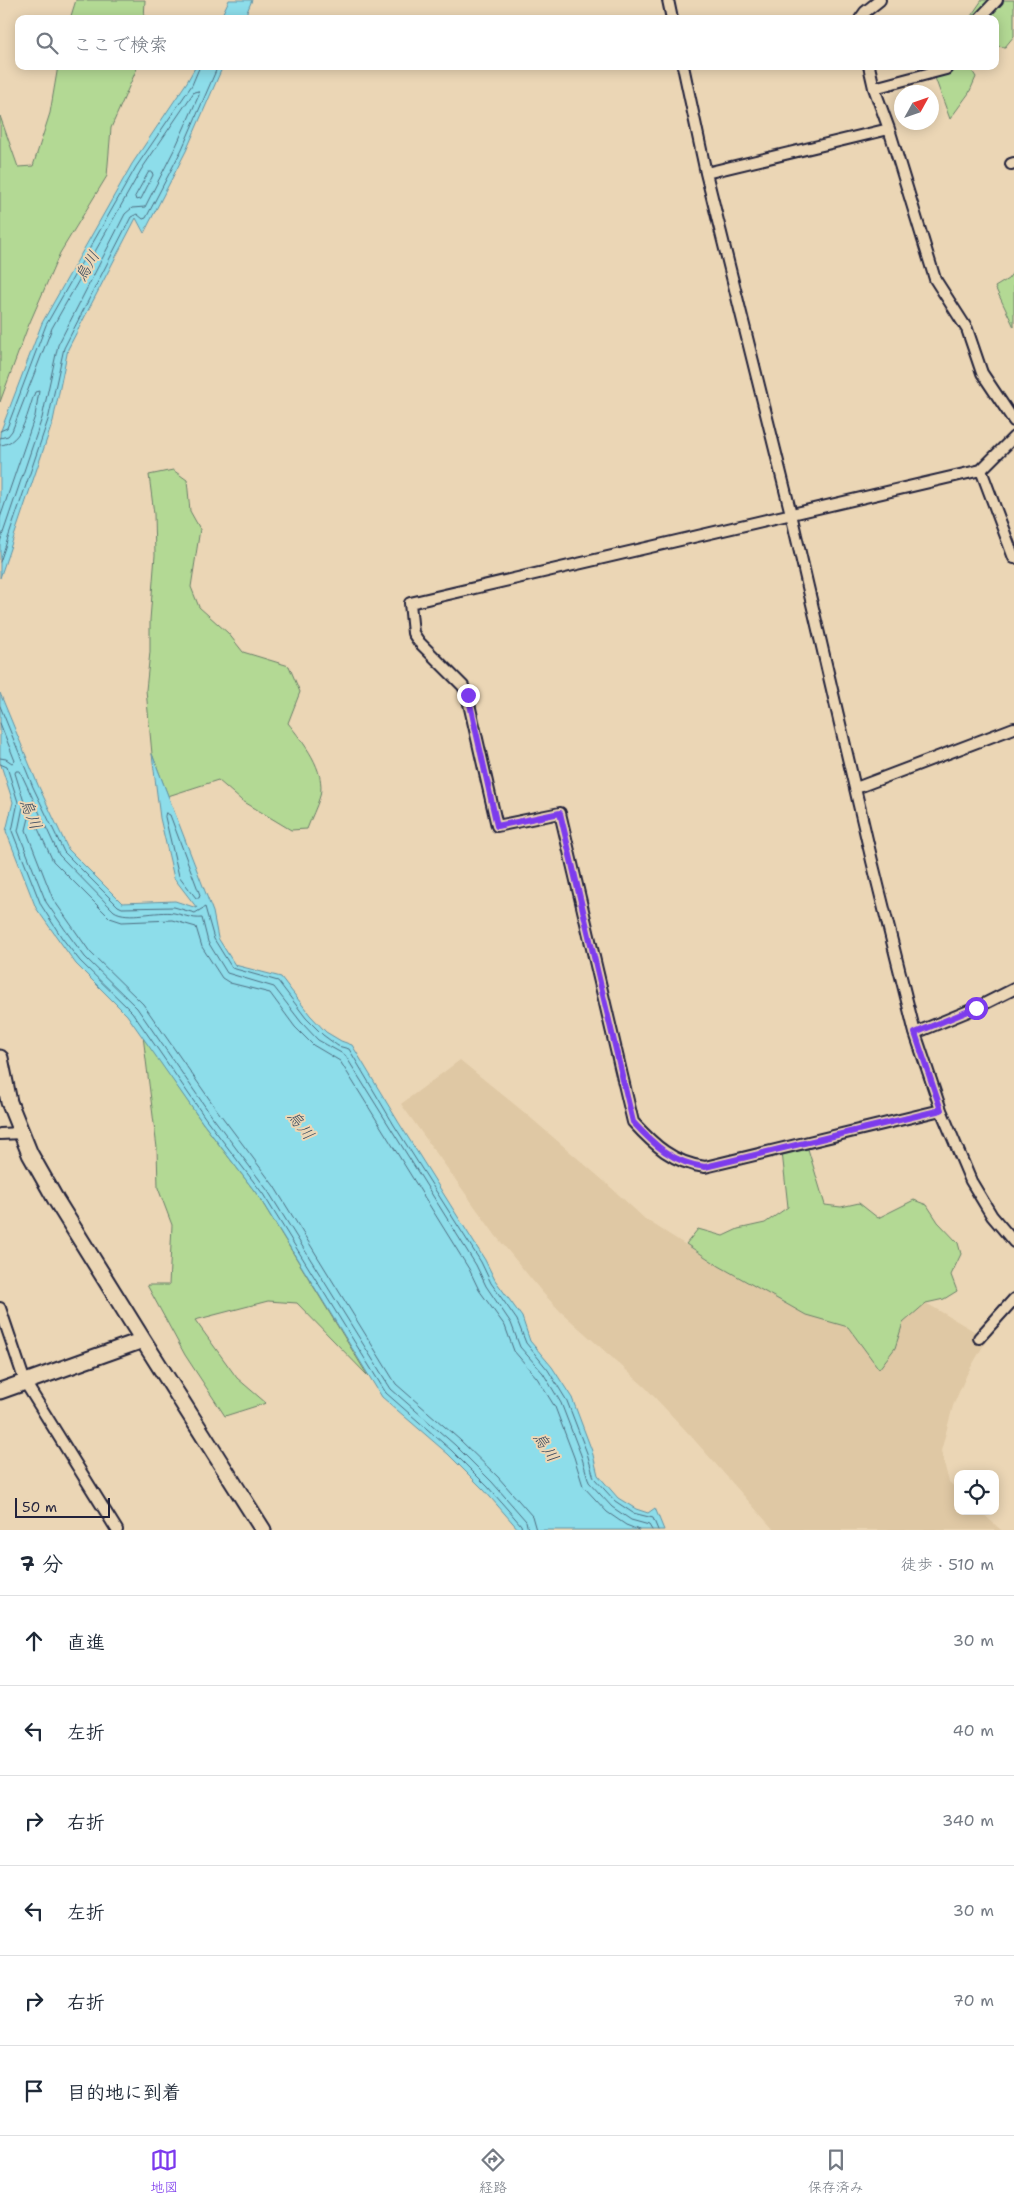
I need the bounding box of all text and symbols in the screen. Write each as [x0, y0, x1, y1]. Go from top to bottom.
search box [15, 15, 999, 70]
icon: search [33, 29, 61, 57]
text: ここで検索 [73, 32, 168, 57]
north arrow [894, 85, 939, 130]
water label: 烏川 [70, 247, 104, 285]
route end [457, 684, 480, 707]
water label: 烏川 [15, 795, 47, 833]
route start [965, 997, 988, 1020]
water label: 烏川 [283, 1106, 319, 1144]
water label: 烏川 [528, 1428, 564, 1466]
map controls [954, 1470, 999, 1515]
button: locate [954, 1470, 999, 1515]
scale bar [15, 1495, 110, 1518]
text: 50 m [22, 1498, 57, 1516]
text: 7 分 [20, 1550, 63, 1578]
text: 徒歩 · 510 m [901, 1554, 994, 1575]
icon: ahead [20, 1627, 48, 1655]
text: 直進 [67, 1630, 105, 1655]
text: 30 m [953, 1630, 994, 1651]
icon: left [20, 1717, 48, 1745]
text: 左折 [67, 1720, 105, 1745]
text: 40 m [952, 1720, 994, 1741]
icon: right [20, 1807, 48, 1835]
text: 右折 [67, 1810, 105, 1835]
text: 340 m [942, 1810, 994, 1831]
icon: left [20, 1897, 48, 1925]
text: 左折 [67, 1900, 105, 1925]
text: 30 m [953, 1900, 994, 1921]
icon: right [20, 1987, 48, 2015]
text: 右折 [67, 1990, 105, 2015]
text: 70 m [953, 1990, 994, 2011]
icon: arrive [20, 2077, 48, 2105]
text: 目的地に到着 [67, 2080, 181, 2105]
tab: 地図 [150, 2146, 178, 2196]
tab: 経路 [479, 2146, 507, 2196]
tab: 保存済み [808, 2146, 864, 2196]

